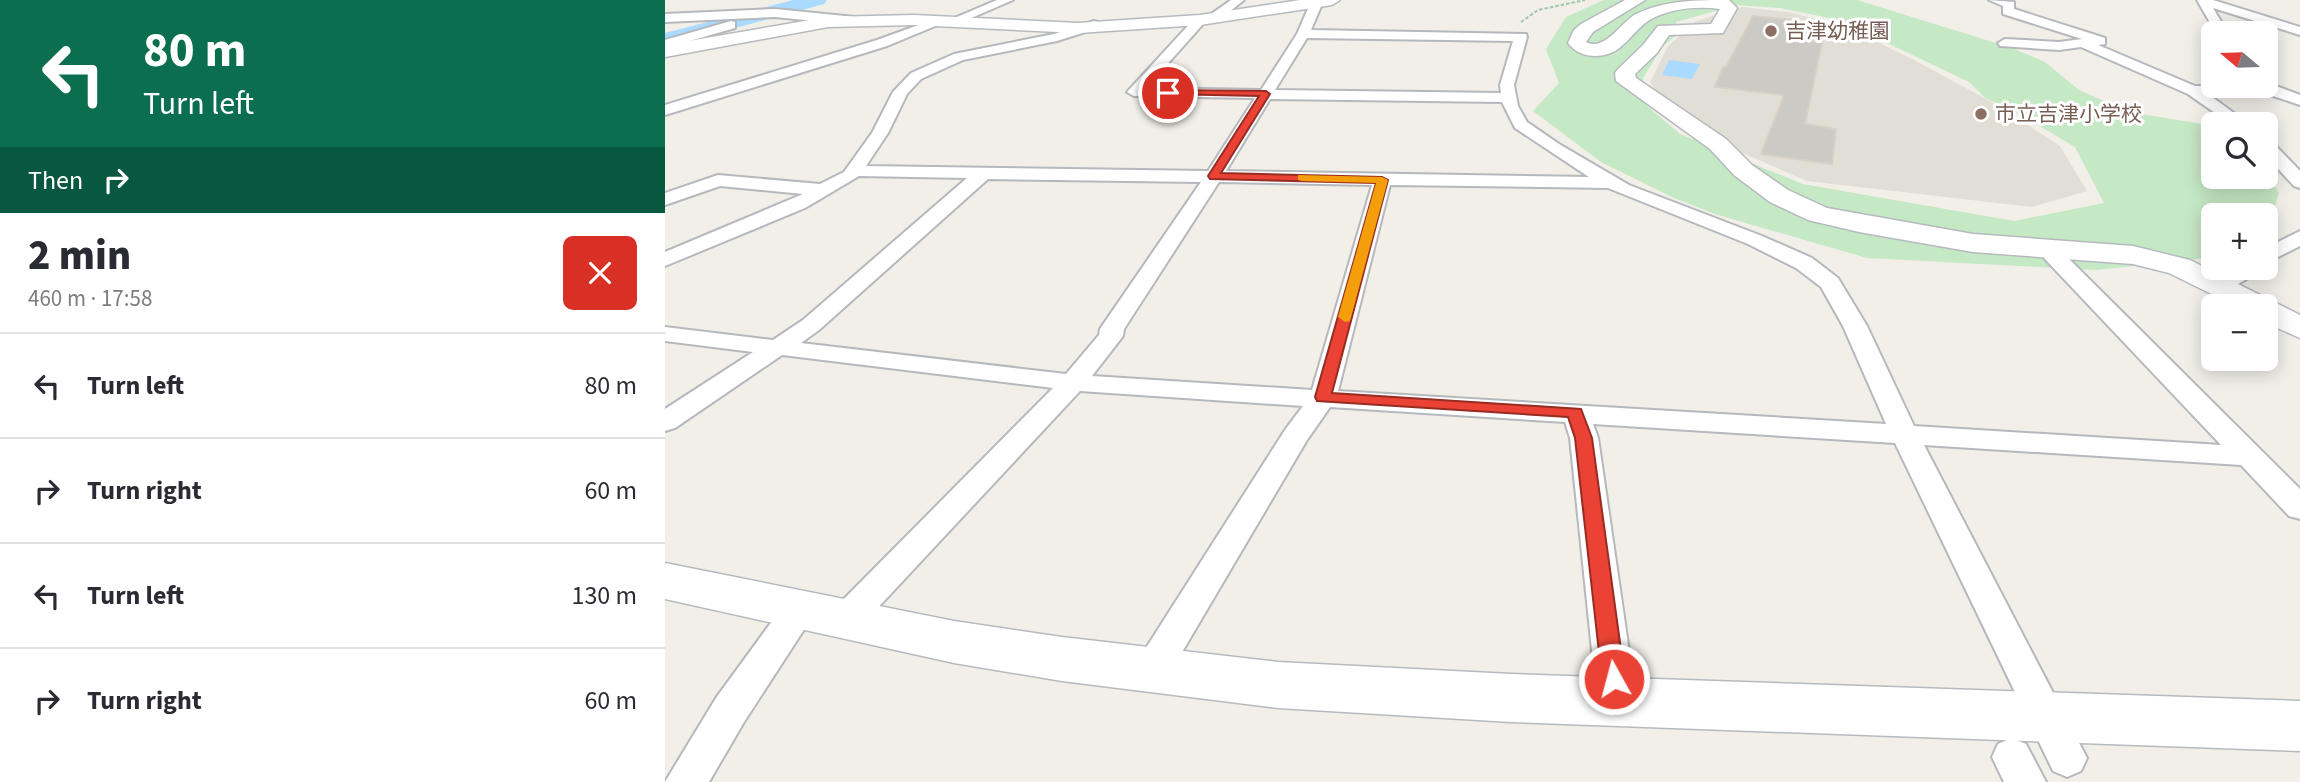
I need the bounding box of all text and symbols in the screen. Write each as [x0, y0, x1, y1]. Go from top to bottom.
text: 80 m [143, 16, 247, 86]
place label: 吉津幼稚園 [1785, 16, 1890, 46]
north arrow [2201, 21, 2279, 98]
map controls [2201, 21, 2278, 371]
marker: 吉津幼稚園 [1763, 23, 1779, 39]
icon: left [28, 28, 119, 119]
pin [1138, 63, 1198, 123]
icon: arrive [1149, 74, 1187, 112]
text: Turn left [143, 81, 254, 127]
place label: 市立吉津小学校 [1995, 99, 2142, 129]
marker: 市立吉津小学校 [1973, 106, 1989, 122]
button: search [2201, 112, 2278, 189]
icon: right [97, 161, 135, 199]
text: Then [28, 162, 83, 199]
button: + [2201, 203, 2278, 280]
text: 2 min [28, 226, 131, 286]
button: close [563, 236, 637, 310]
text: 460 m · 17:58 [28, 282, 152, 315]
button: − [2201, 294, 2278, 371]
icon: left [28, 367, 66, 405]
text: Turn left [87, 367, 184, 404]
text: 80 m [584, 367, 637, 404]
icon: right [28, 472, 66, 510]
text: Turn right [87, 472, 202, 509]
text: 60 m [584, 472, 637, 509]
icon: left [28, 577, 66, 615]
text: Turn left [87, 577, 184, 614]
text: 130 m [571, 577, 637, 614]
position arrow [1577, 642, 1651, 716]
icon: right [28, 682, 66, 720]
text: Turn right [87, 682, 202, 719]
text: 60 m [584, 682, 637, 719]

